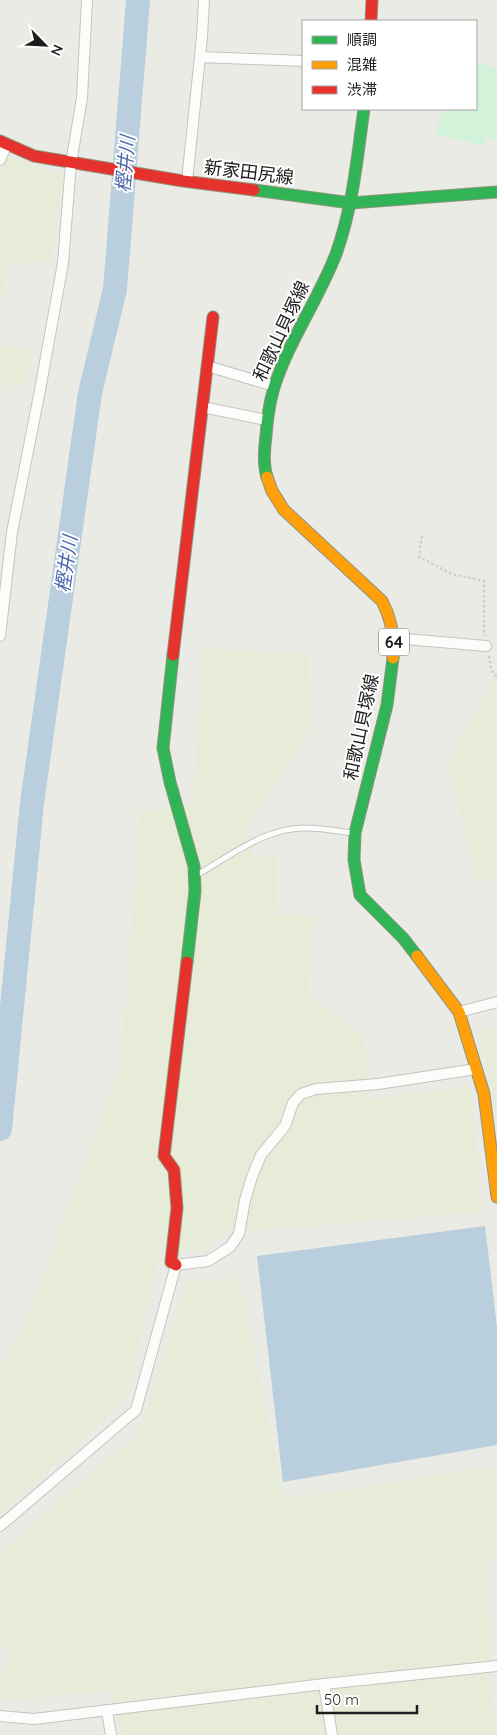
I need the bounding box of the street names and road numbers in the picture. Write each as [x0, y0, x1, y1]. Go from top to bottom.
street label: 新家田尻線 [203, 155, 295, 189]
street label: 和歌山貝塚線 [248, 277, 314, 385]
road number: 64 [379, 628, 409, 656]
street label: 和歌山貝塚線 [339, 672, 383, 782]

